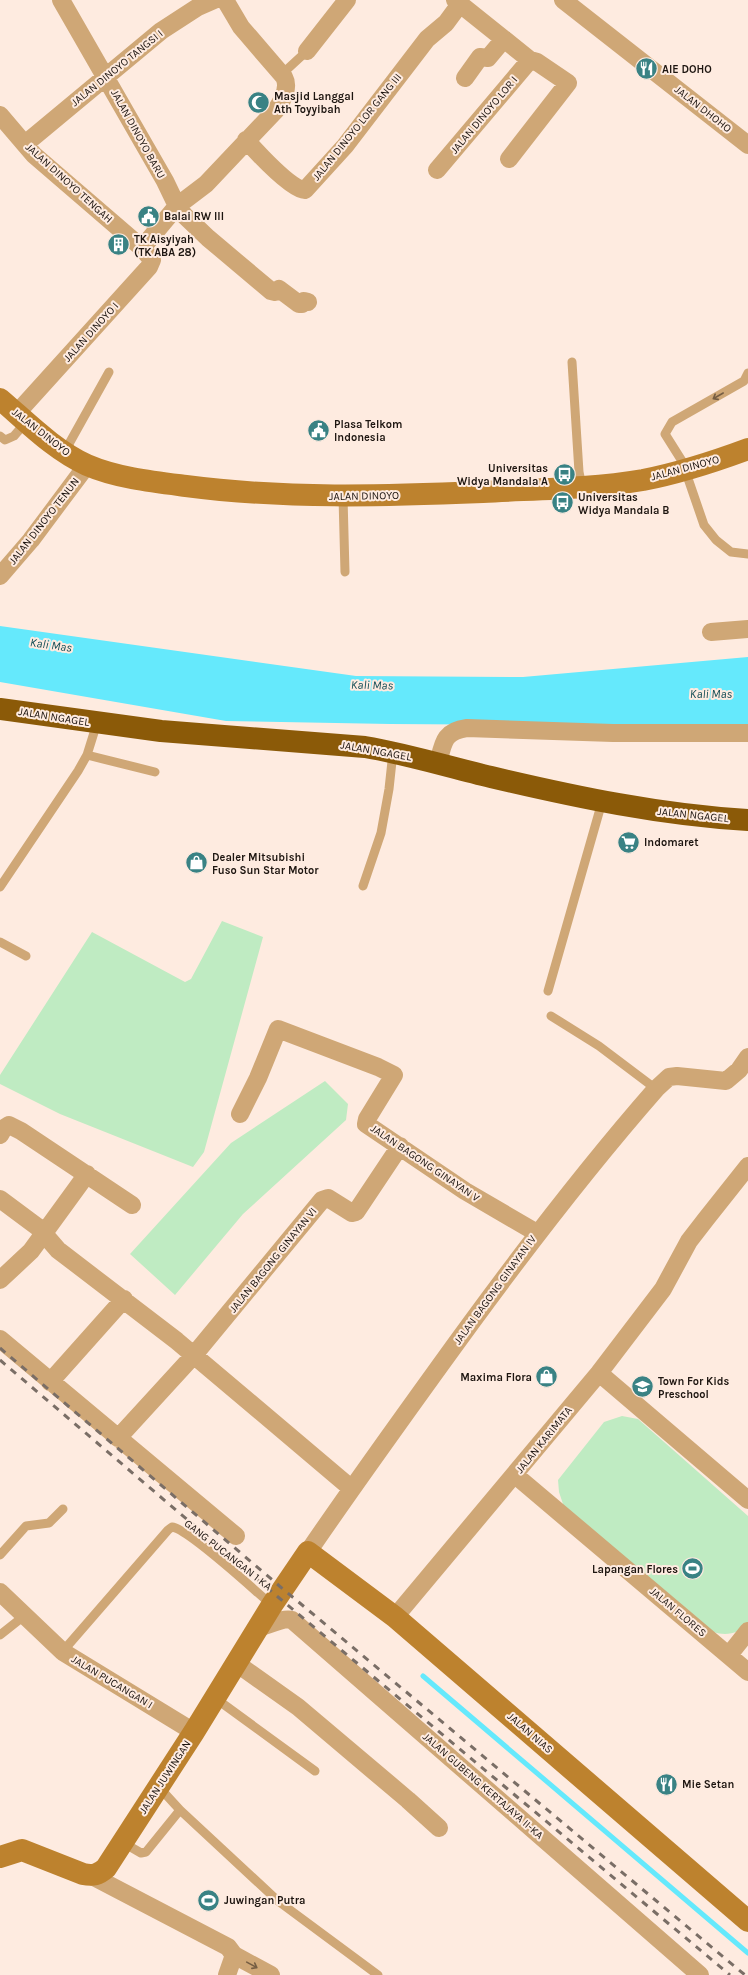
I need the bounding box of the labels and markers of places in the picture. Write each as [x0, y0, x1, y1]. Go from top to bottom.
restaurant icon: AIE DOHO [634, 56, 660, 82]
place label: AIE DOHO [662, 63, 712, 76]
mosque icon: Masjid Langgal Ath Toyyibah [245, 89, 271, 115]
place label: Masjid Langgal Ath Toyyibah [274, 90, 354, 116]
public building icon: Balai RW III [136, 203, 162, 229]
place label: Balai RW III [164, 210, 224, 223]
building icon: TK Aisyiyah (TK ABA 28) [105, 232, 131, 258]
place label: TK Aisyiyah (TK ABA 28) [134, 233, 196, 259]
public building icon: Plasa Telkom Indonesia [305, 417, 331, 443]
place label: Plasa Telkom Indonesia [334, 418, 402, 444]
bus stop icon: Universitas Widya Mandala A [551, 461, 577, 487]
place label: Universitas Widya Mandala A [457, 462, 548, 488]
bus stop icon: Universitas Widya Mandala B [550, 490, 576, 516]
place label: Universitas Widya Mandala B [578, 491, 669, 517]
supermarket icon: Indomaret [616, 829, 642, 855]
place label: Indomaret [644, 836, 699, 849]
shop icon: Dealer Mitsubishi Fuso Sun Star Motor [184, 850, 210, 876]
place label: Dealer Mitsubishi Fuso Sun Star Motor [212, 851, 319, 877]
shop icon: Maxima Flora [534, 1364, 560, 1390]
place label: Maxima Flora [460, 1371, 532, 1384]
school or university icon: Town For Kids Preschool [629, 1374, 655, 1400]
place label: Town For Kids Preschool [658, 1375, 730, 1401]
sports icon: Lapangan Flores [680, 1556, 706, 1582]
place label: Lapangan Flores [592, 1563, 678, 1576]
restaurant icon: Mie Setan [653, 1771, 679, 1797]
place label: Mie Setan [682, 1778, 734, 1791]
sports icon: Juwingan Putra [195, 1887, 221, 1913]
place label: Juwingan Putra [224, 1894, 305, 1907]

